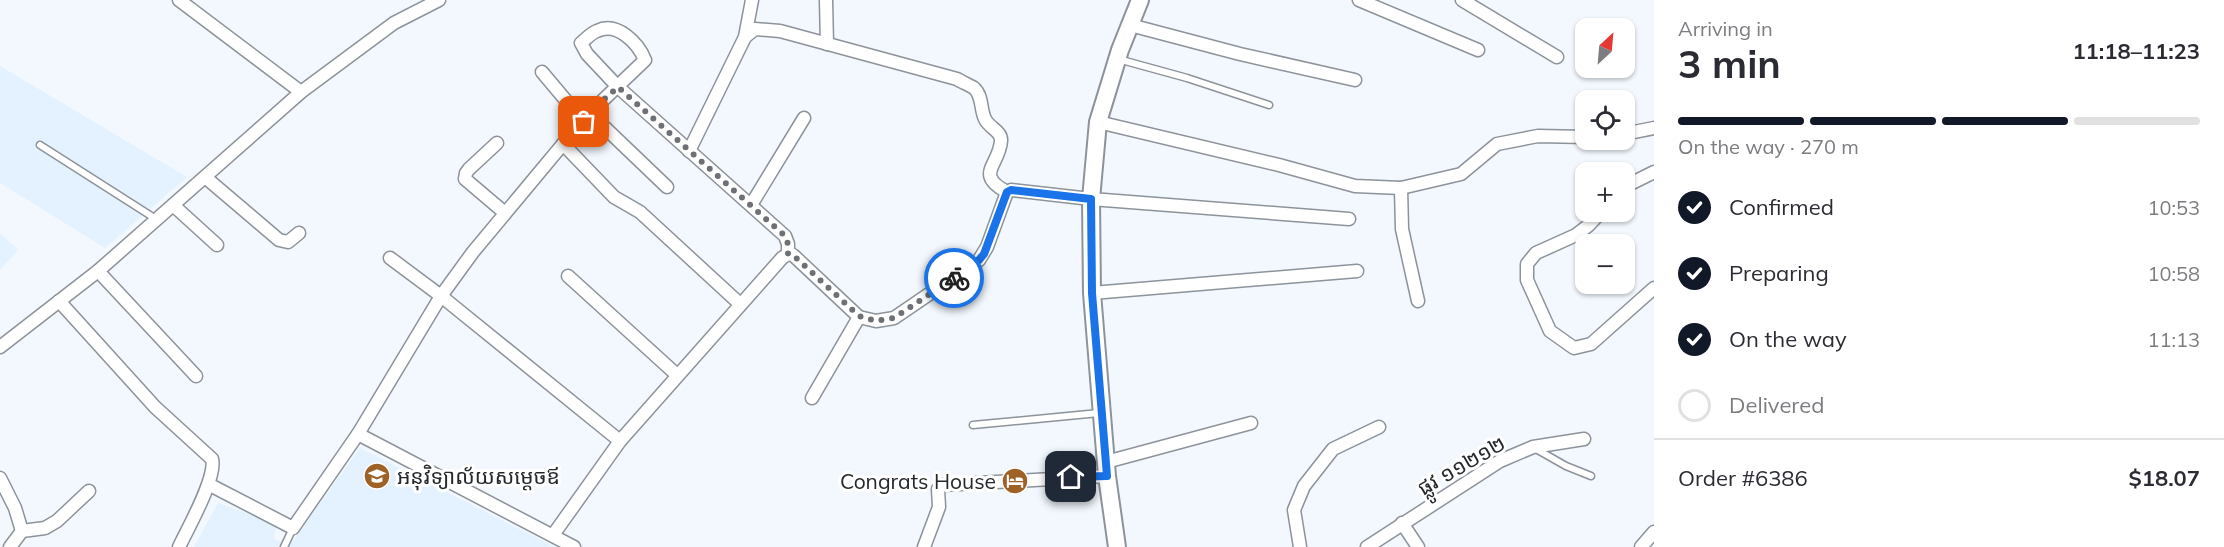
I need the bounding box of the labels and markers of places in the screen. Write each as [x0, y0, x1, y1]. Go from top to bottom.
pin [558, 96, 609, 147]
pin [1045, 451, 1096, 502]
school or university icon: អនុវិទ្យាល័យសម្តេចឪ [362, 461, 392, 491]
place label: អនុវិទ្យាល័យសម្តេចឪ [397, 463, 560, 491]
hotel icon: Congrats House [1000, 466, 1030, 496]
place label: Congrats House [840, 468, 996, 494]

